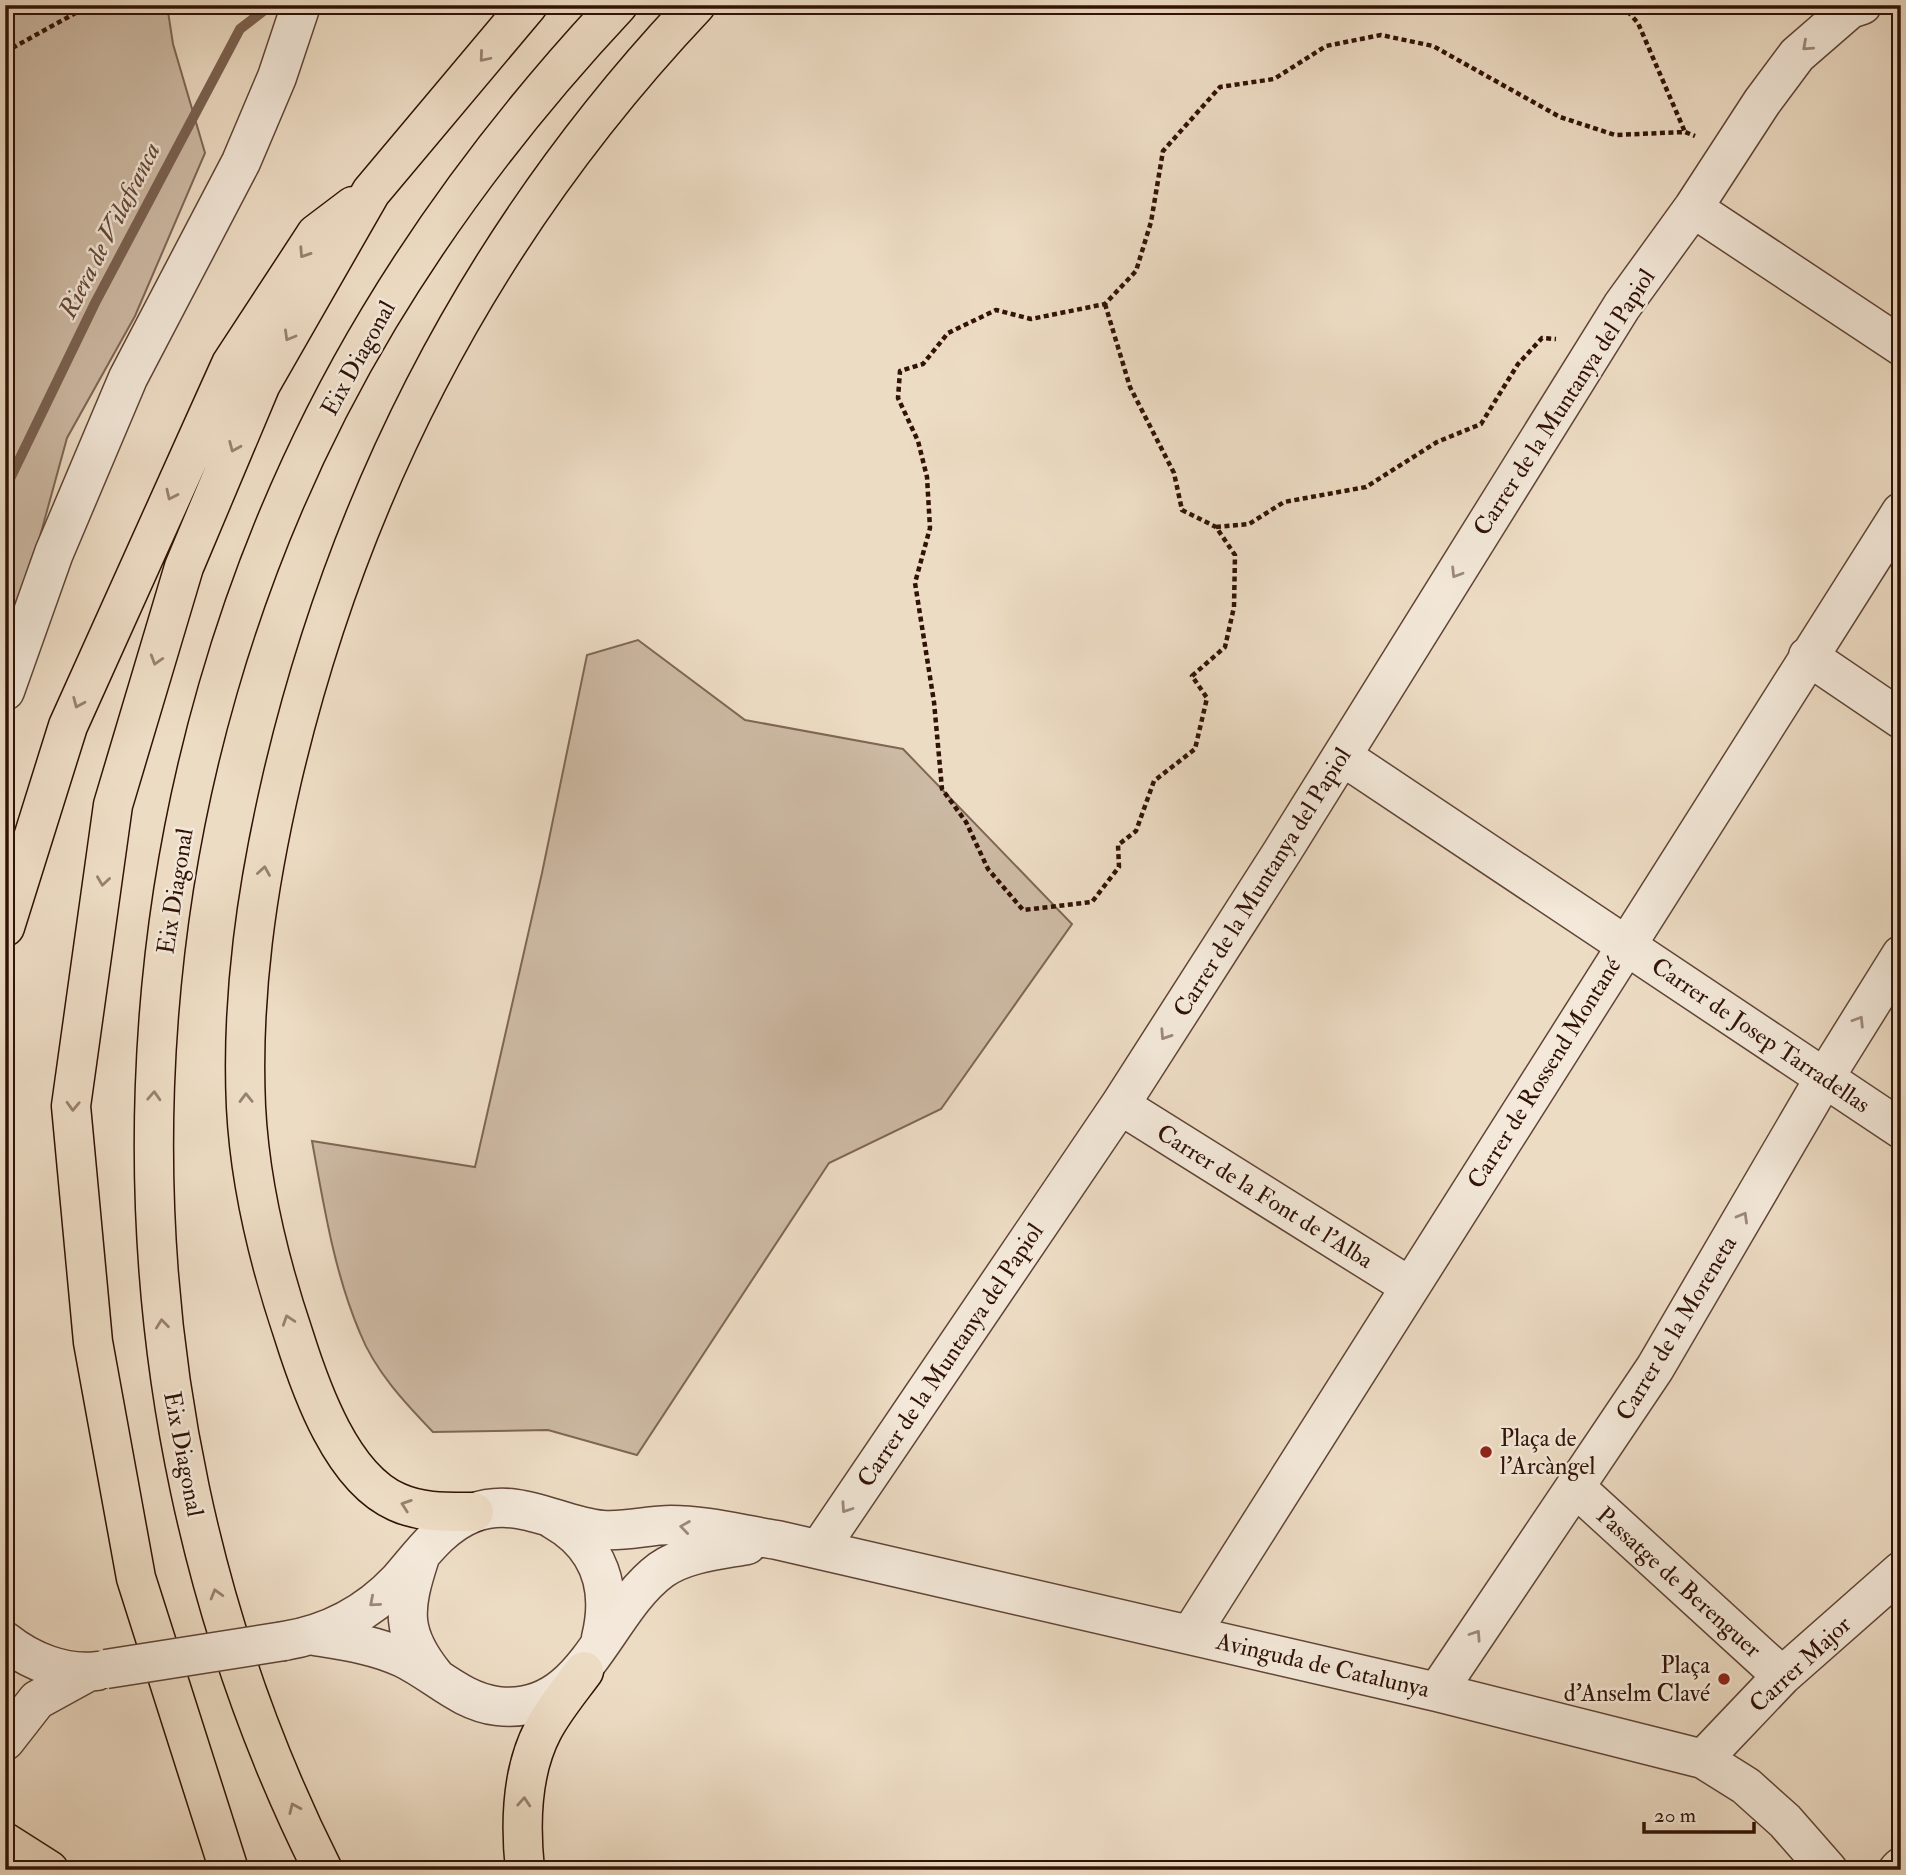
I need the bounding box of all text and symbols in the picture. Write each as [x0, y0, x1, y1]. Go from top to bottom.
one-way arrow [1803, 38, 1816, 50]
one-way arrow [480, 49, 492, 62]
water label: Riera de Vilafranca [51, 137, 168, 325]
one-way arrow [299, 246, 312, 259]
street label: Carrer de la Muntanya del Papiol [1466, 263, 1662, 542]
street label: Eix Diagonal [314, 295, 403, 421]
one-way arrow [284, 328, 297, 341]
one-way arrow [229, 440, 243, 452]
one-way arrow [165, 488, 179, 500]
one-way arrow [1451, 565, 1464, 578]
one-way arrow [150, 654, 165, 666]
one-way arrow [72, 696, 86, 708]
street label: Carrer de la Muntanya del Papiol [1167, 742, 1358, 1023]
street label: Eix Diagonal [150, 826, 201, 956]
one-way arrow [256, 865, 271, 877]
one-way arrow [96, 875, 111, 886]
street label: Carrer de Rossend Montané [1461, 951, 1629, 1195]
street label: Carrer de Josep Tarradellas [1645, 951, 1876, 1120]
one-way arrow [1851, 1016, 1864, 1029]
one-way arrow [1160, 1027, 1173, 1040]
one-way arrow [146, 1091, 161, 1102]
one-way arrow [238, 1092, 254, 1102]
one-way arrow [65, 1101, 80, 1112]
street label: Carrer de la Font de l'Alba [1151, 1117, 1380, 1276]
one-way arrow [1735, 1211, 1748, 1224]
street label: Carrer de la Muntanya del Papiol [850, 1217, 1051, 1493]
street label: Carrer de la Moreneta [1609, 1229, 1744, 1426]
one-way arrow [282, 1315, 297, 1327]
one-way arrow [155, 1318, 170, 1329]
street label: Eix Diagonal [156, 1389, 211, 1519]
place label: Plaça de l'Arcàngel [1500, 1423, 1595, 1482]
marker: Plaça de l'Arcàngel [1478, 1444, 1494, 1460]
one-way arrow [401, 1499, 413, 1513]
one-way arrow [842, 1500, 854, 1513]
street label: Passatge de Berenguer [1590, 1500, 1768, 1665]
one-way arrow [679, 1520, 691, 1535]
one-way arrow [210, 1589, 225, 1601]
one-way arrow [369, 1594, 382, 1606]
street label: Carrer Major [1743, 1609, 1858, 1719]
street label: Avinguda de Catalunya [1212, 1626, 1434, 1705]
one-way arrow [1467, 1630, 1480, 1643]
place label: Plaça d'Anselm Clavé [1564, 1650, 1711, 1709]
marker: Plaça d'Anselm Clavé [1716, 1671, 1732, 1687]
scale bar [1644, 1791, 1754, 1835]
one-way arrow [517, 1796, 532, 1807]
text: 20 m [1654, 1802, 1696, 1829]
one-way arrow [288, 1803, 302, 1815]

